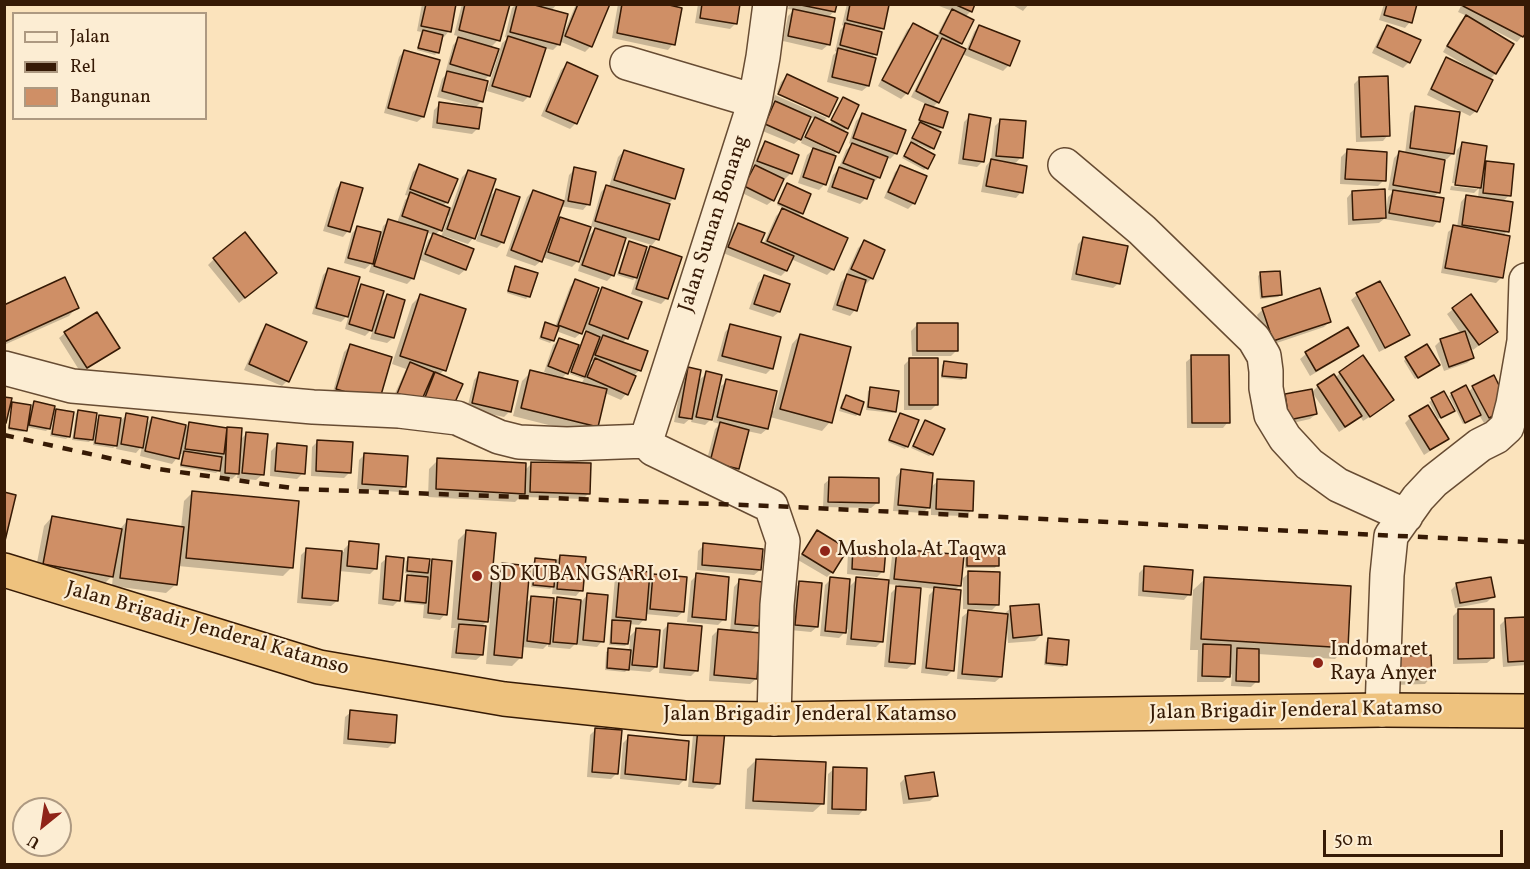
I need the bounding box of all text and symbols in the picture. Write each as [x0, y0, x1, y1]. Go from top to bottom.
legend [12, 12, 207, 120]
text: Jalan [70, 25, 110, 50]
text: Rel [70, 55, 96, 80]
text: Bangunan [70, 85, 151, 110]
street label: Jalan Sunan Bonang [675, 132, 755, 316]
place label: Mushola At Taqwa [837, 538, 1007, 564]
marker: Mushola At Taqwa [818, 544, 832, 558]
place label: SD KUBANGSARI 01 [489, 563, 679, 589]
marker: SD KUBANGSARI 01 [470, 569, 484, 583]
street label: Jalan Brigadir Jenderal Katamso [63, 577, 351, 683]
place label: Indomaret Raya Anyer [1330, 638, 1437, 688]
marker: Indomaret Raya Anyer [1311, 656, 1325, 670]
street label: Jalan Brigadir Jenderal Katamso [1149, 697, 1443, 727]
street label: Jalan Brigadir Jenderal Katamso [663, 703, 957, 729]
north arrow [12, 797, 72, 857]
scale bar [1326, 818, 1506, 856]
text: 50 m [1334, 828, 1373, 853]
text: U [24, 829, 44, 853]

